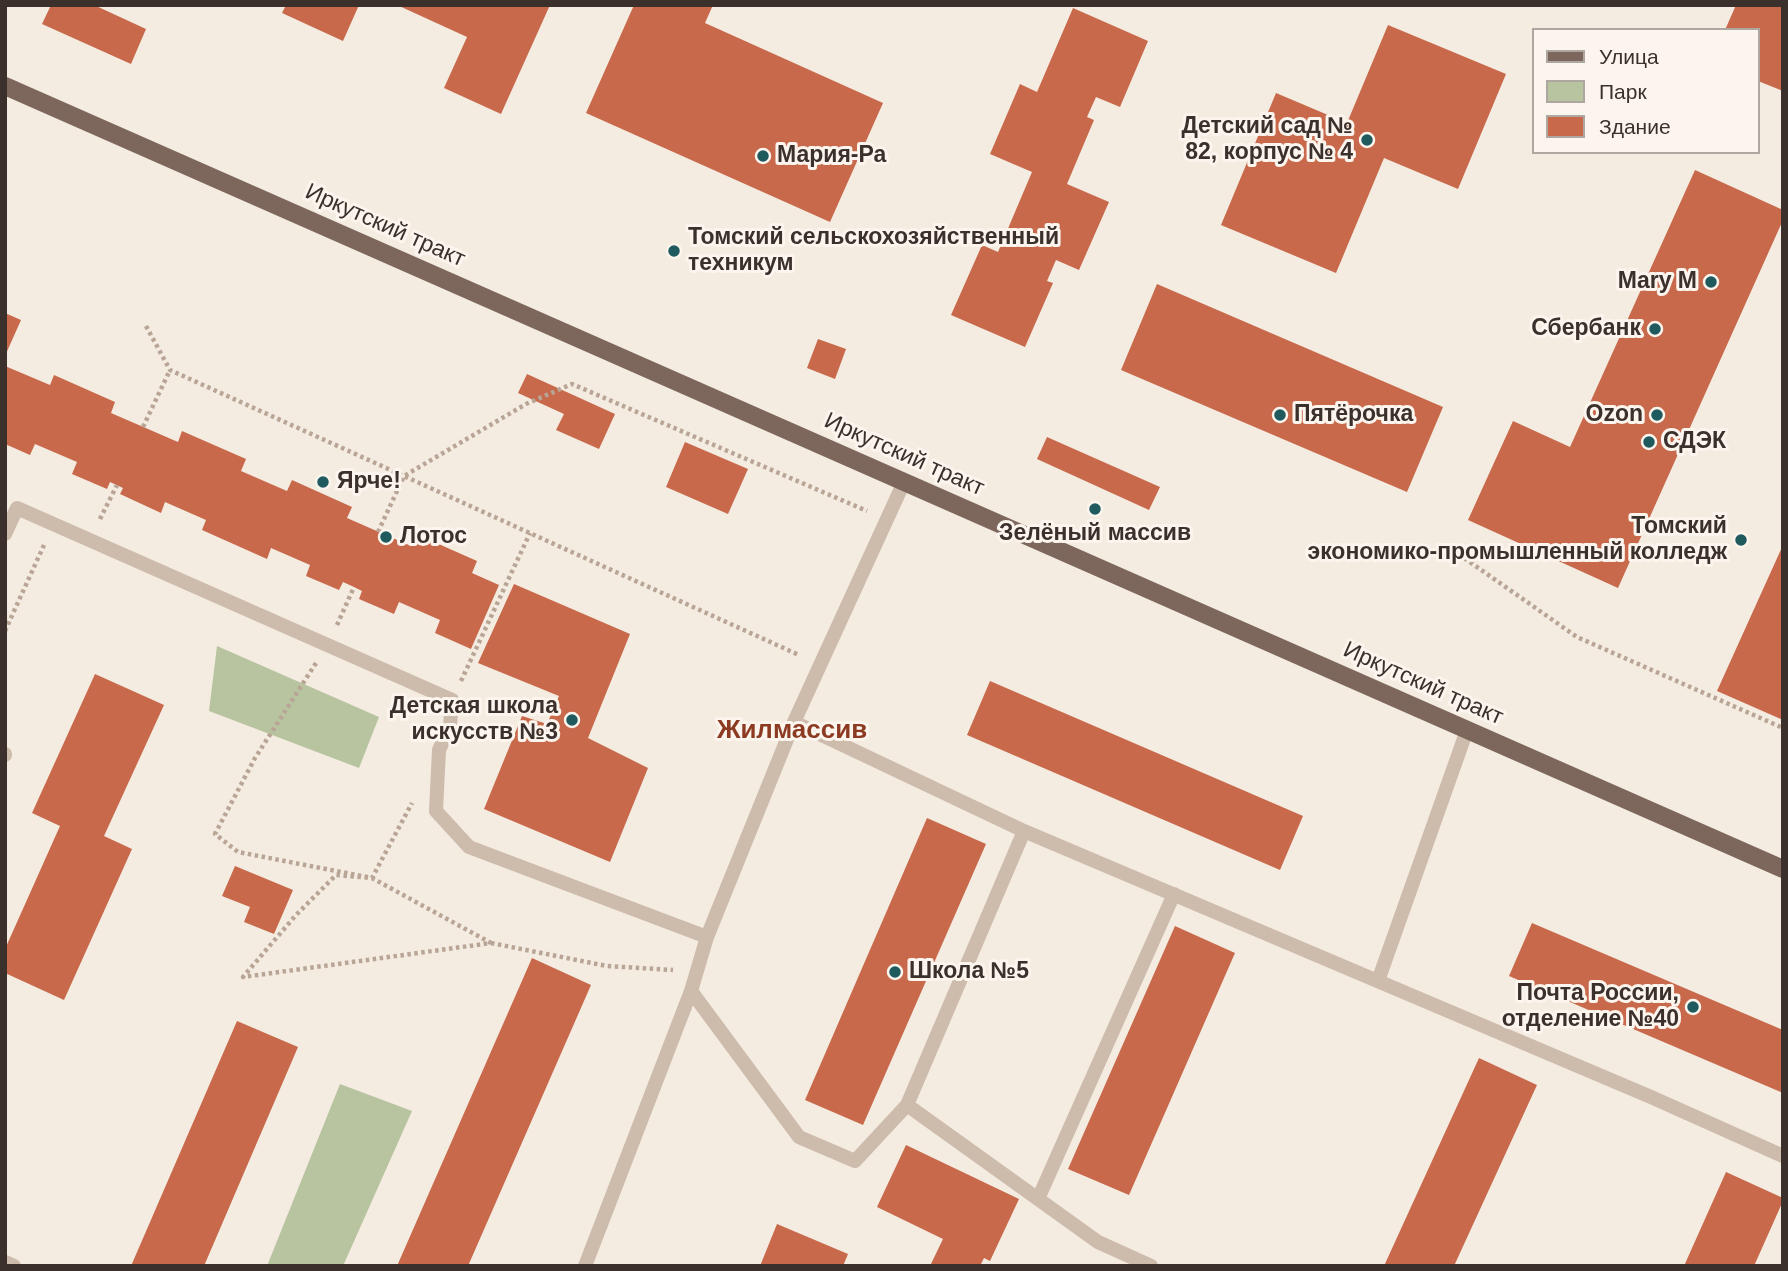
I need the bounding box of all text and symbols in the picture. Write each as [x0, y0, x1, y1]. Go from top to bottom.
legend [1532, 28, 1760, 154]
text: Улица [1599, 45, 1659, 68]
text: Парк [1599, 80, 1647, 103]
place label: Детский сад № 82, корпус № 4 [1181, 113, 1353, 167]
text: Здание [1599, 115, 1671, 138]
marker: Детский сад № 82, корпус № 4 [1359, 132, 1375, 148]
place label: Мария-Ра [777, 142, 886, 170]
marker: Мария-Ра [755, 148, 771, 164]
street label: Иркутский тракт [301, 178, 469, 274]
place label: Томский сельскохозяйственный техникум [688, 224, 1059, 278]
marker: Томский сельскохозяйственный техникум [666, 243, 682, 259]
place label: Mary M [1618, 268, 1697, 296]
marker: Mary M [1703, 274, 1719, 290]
place label: Сбербанк [1531, 315, 1641, 343]
marker: Сбербанк [1647, 321, 1663, 337]
place label: Пятёрочка [1294, 401, 1413, 429]
place label: Ozon [1586, 401, 1643, 429]
street label: Иркутский тракт [820, 407, 988, 503]
marker: Пятёрочка [1272, 407, 1288, 423]
marker: Ozon [1649, 407, 1665, 423]
place label: СДЭК [1663, 428, 1726, 456]
marker: СДЭК [1641, 434, 1657, 450]
place label: Ярче! [337, 468, 401, 496]
marker: Ярче! [315, 474, 331, 490]
marker: Зелёный массив [1087, 501, 1103, 517]
place label: Томский экономико-промышленный колледж [1307, 513, 1727, 567]
place label: Зелёный массив [999, 520, 1191, 548]
place label: Лотос [400, 523, 467, 551]
marker: Лотос [378, 529, 394, 545]
marker: Томский экономико-промышленный колледж [1733, 532, 1749, 548]
street label: Иркутский тракт [1339, 636, 1507, 732]
place label: Детская школа искусств №3 [390, 693, 558, 747]
marker: Детская школа искусств №3 [564, 712, 580, 728]
district label: Жилмассив [717, 715, 867, 747]
place label: Школа №5 [909, 958, 1029, 986]
marker: Школа №5 [887, 964, 903, 980]
place label: Почта России, отделение №40 [1502, 980, 1679, 1034]
marker: Почта России, отделение №40 [1685, 999, 1701, 1015]

